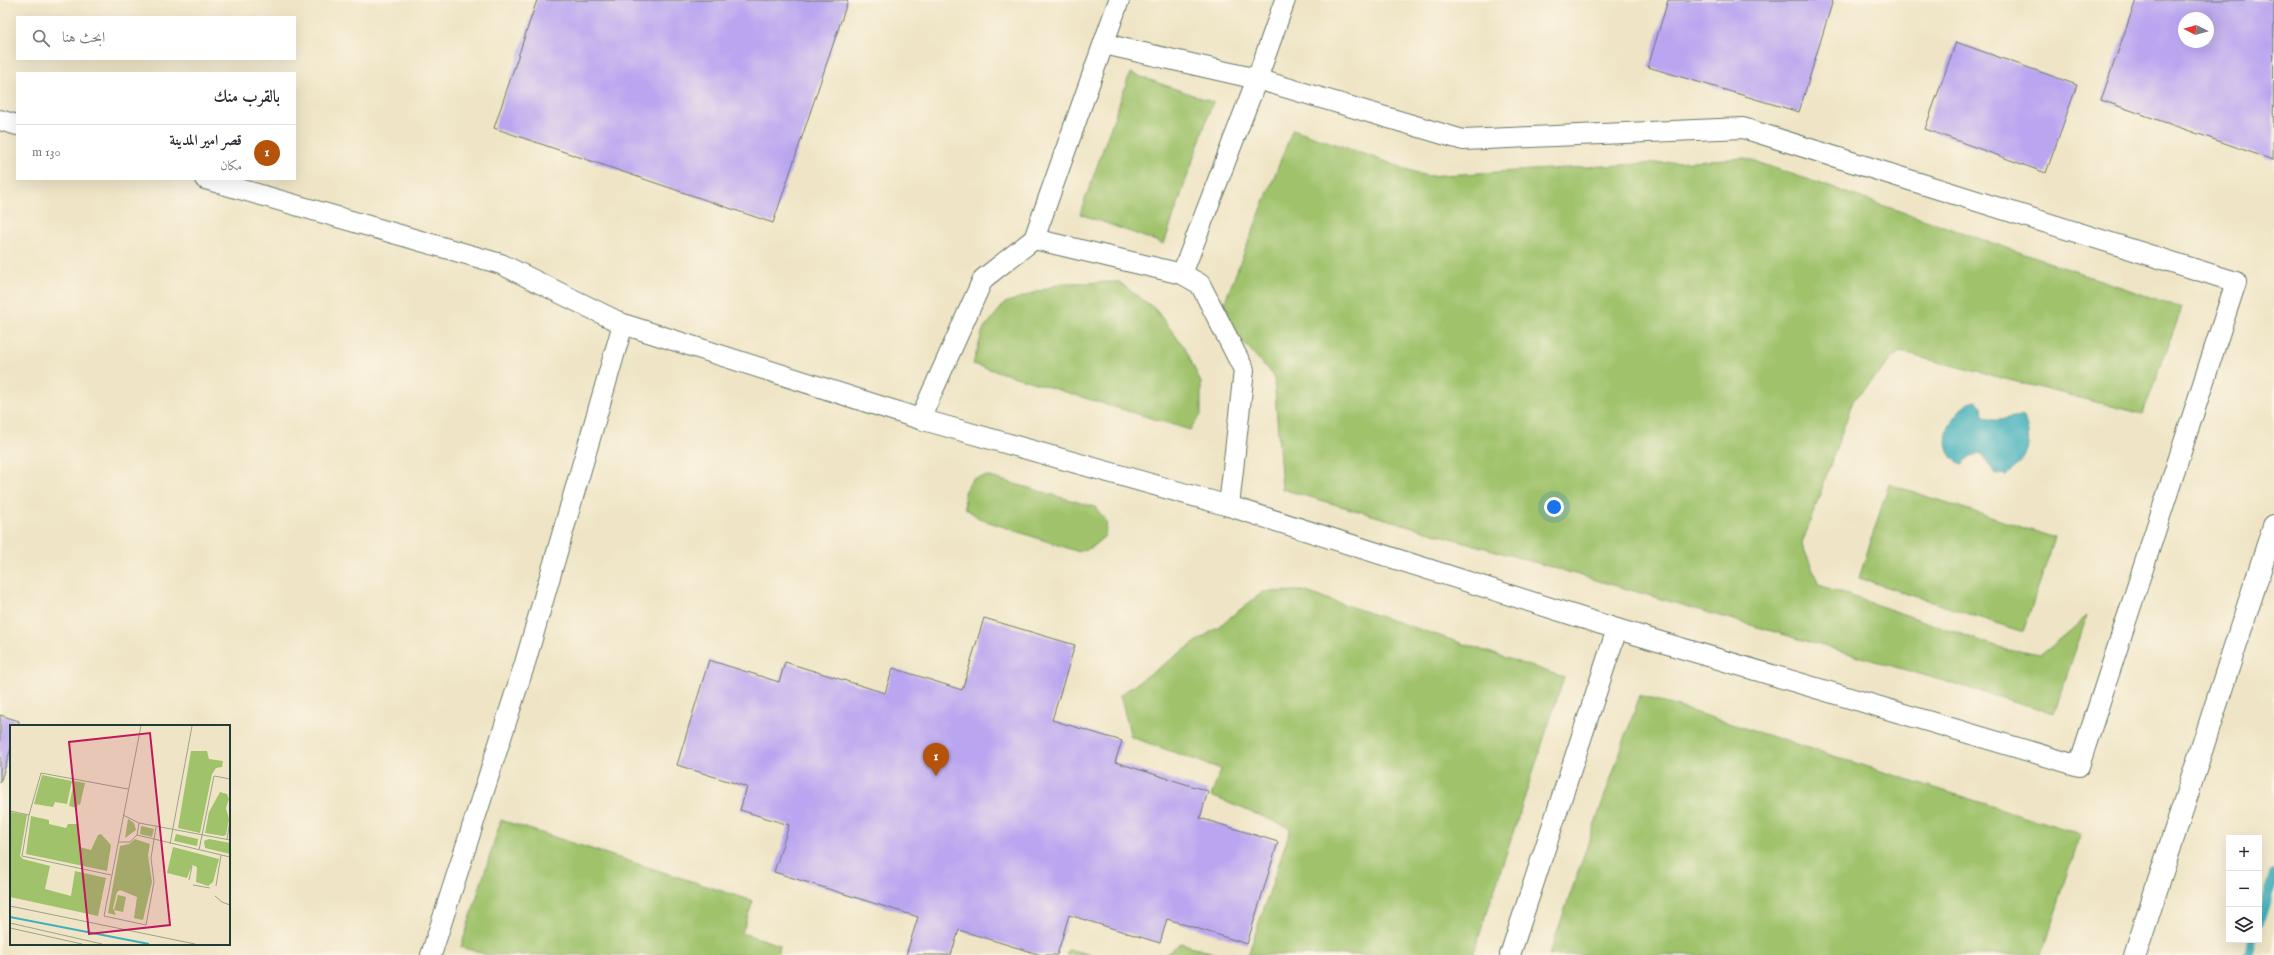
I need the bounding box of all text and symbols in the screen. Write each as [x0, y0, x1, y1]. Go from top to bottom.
north arrow [2178, 12, 2214, 48]
search box [16, 16, 296, 60]
icon: search [30, 27, 52, 49]
text: ابحث هنا [62, 28, 105, 47]
text: بالقرب منك [213, 87, 280, 108]
text: قصر امير المدينة [169, 131, 242, 150]
text: 130 m [32, 144, 61, 161]
text: 1 [265, 144, 269, 161]
text: مكان [220, 158, 242, 175]
your location [1544, 497, 1564, 517]
inset map [10, 725, 230, 945]
pin: 1 [923, 743, 949, 776]
map controls [2226, 835, 2262, 943]
button: + [2226, 835, 2262, 871]
button: − [2226, 871, 2262, 907]
button: layers [2226, 907, 2262, 943]

